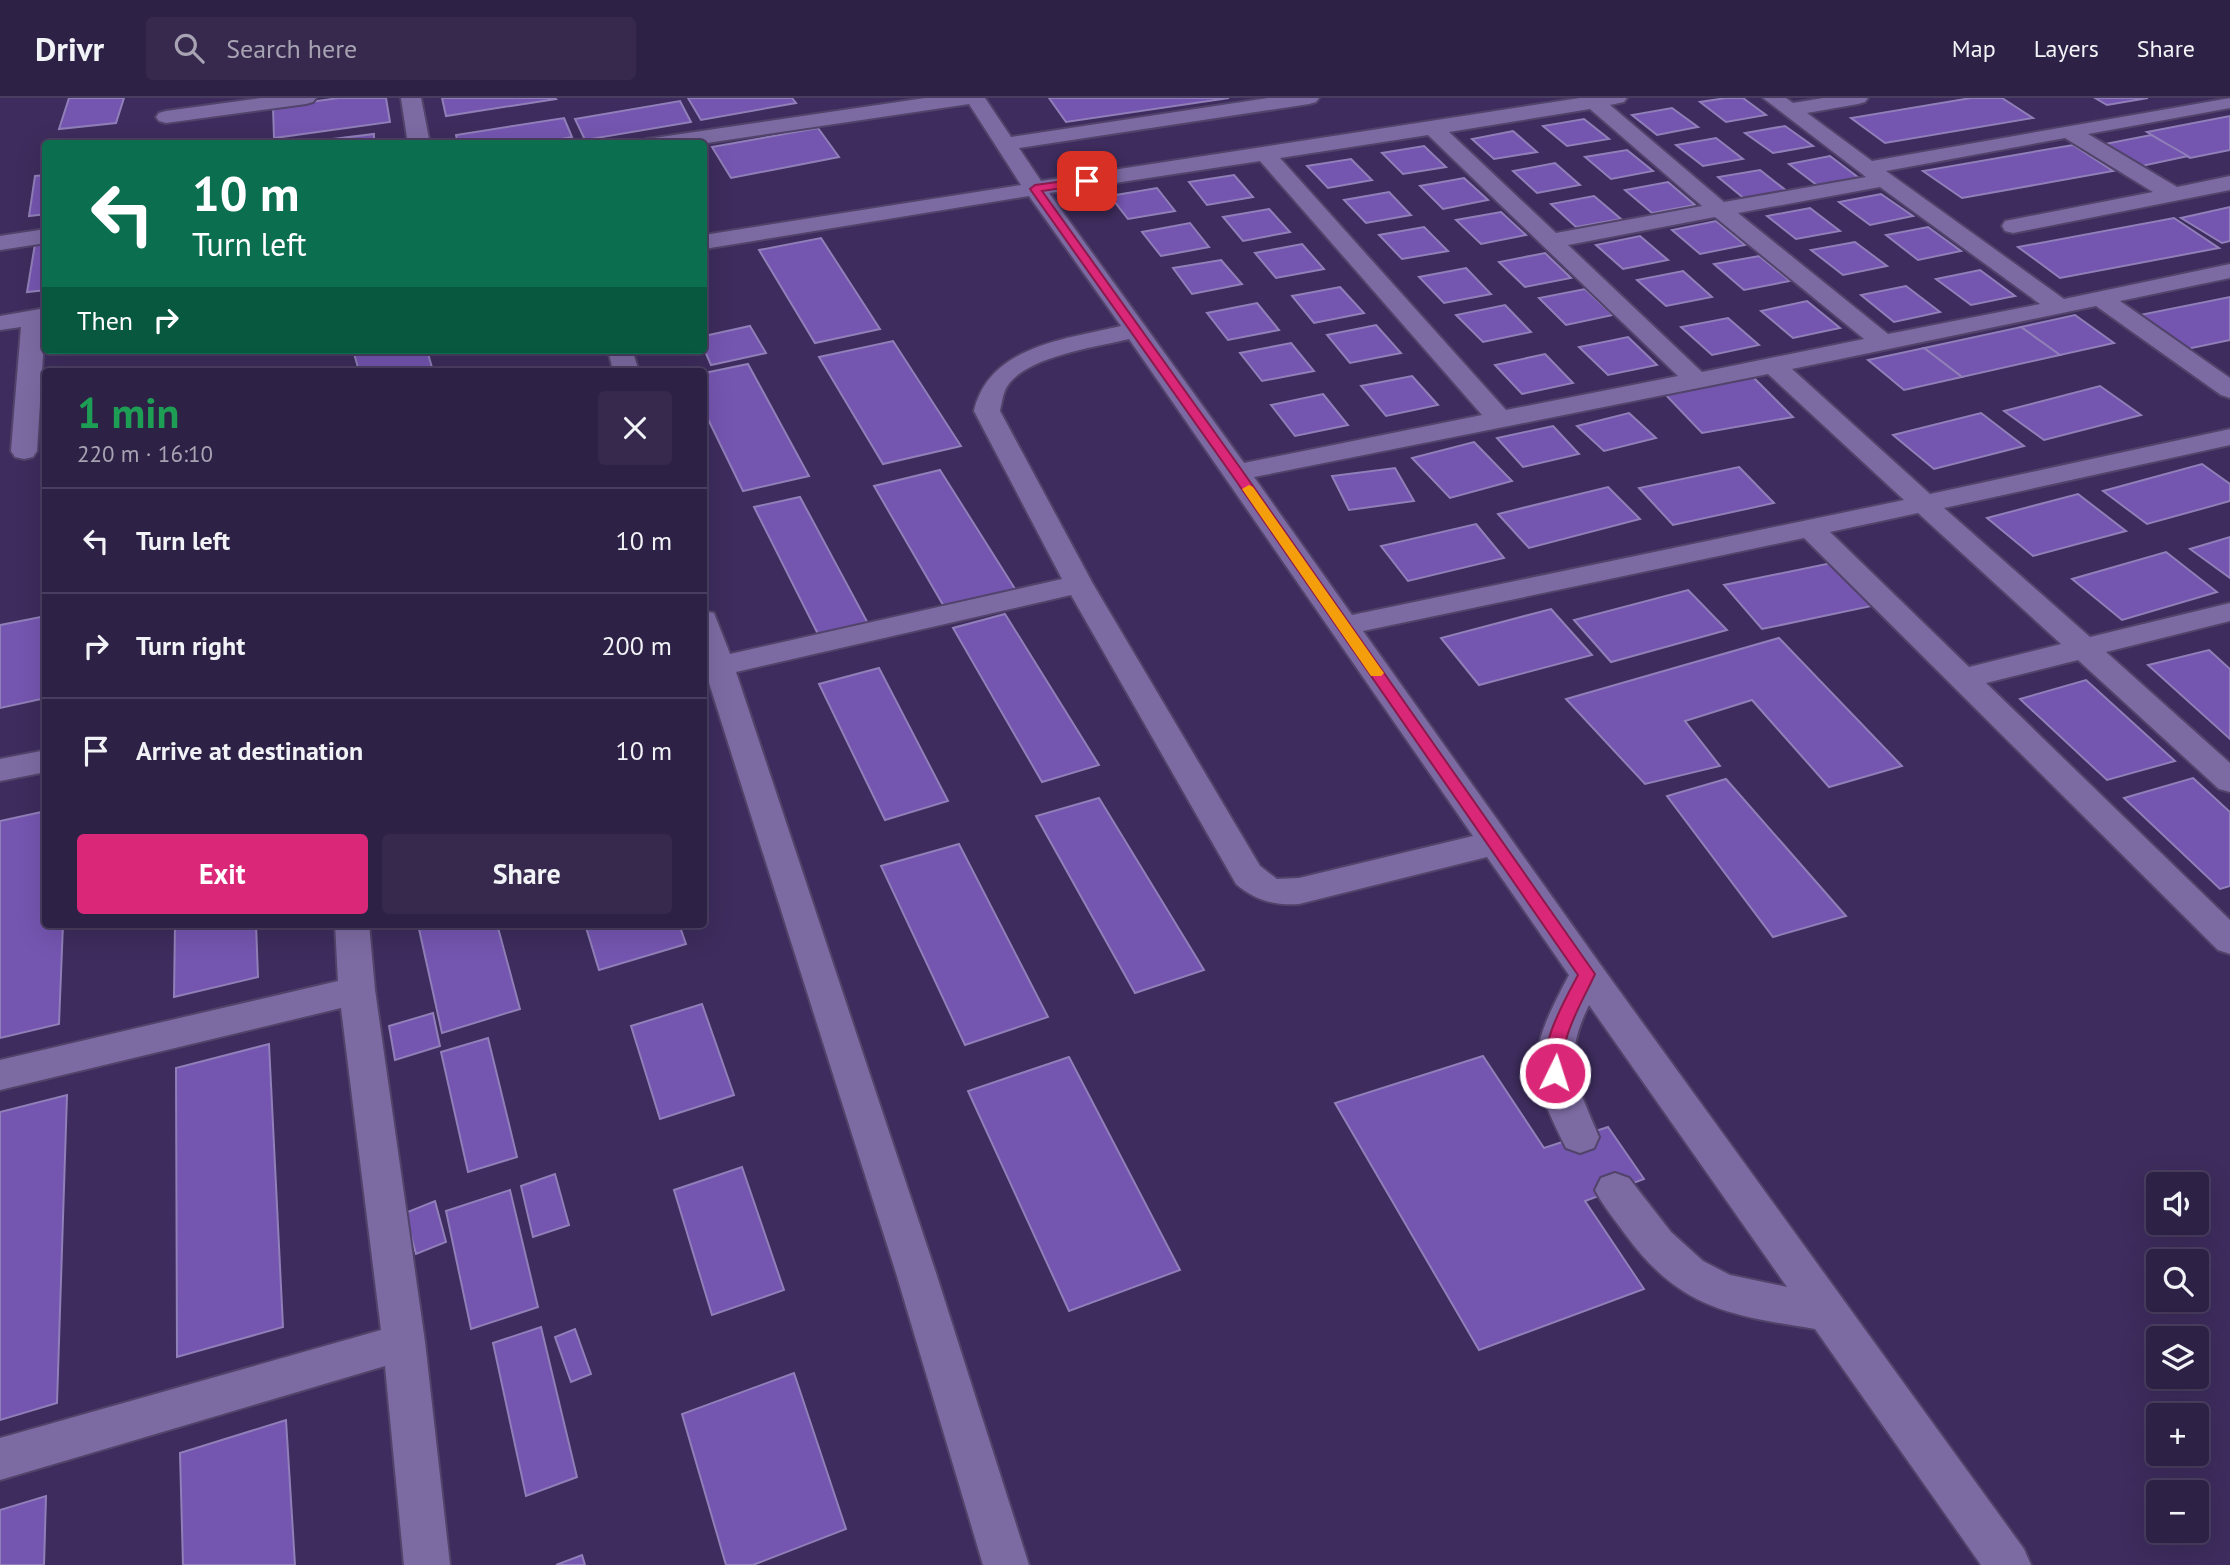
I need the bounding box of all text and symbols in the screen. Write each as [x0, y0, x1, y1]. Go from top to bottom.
search box [146, 17, 636, 80]
text: Drivr [35, 27, 104, 70]
icon: search [170, 29, 208, 67]
text: Search here [226, 32, 357, 65]
text: Map [1952, 33, 1996, 64]
text: Layers [2034, 33, 2099, 64]
text: Share [2137, 33, 2195, 64]
pin [1057, 151, 1117, 211]
text: 10 m [192, 161, 299, 225]
icon: arrive [1068, 162, 1106, 200]
icon: left [77, 168, 168, 259]
text: Turn left [192, 223, 307, 265]
icon: right [147, 301, 185, 339]
text: Then [77, 304, 133, 337]
text: 1 min [77, 385, 179, 440]
button: close [598, 391, 672, 465]
text: 220 m · 16:10 [77, 439, 213, 468]
icon: left [77, 522, 115, 560]
text: Turn left [136, 524, 230, 557]
text: 10 m [616, 524, 672, 557]
icon: right [77, 627, 115, 665]
text: Turn right [136, 629, 245, 662]
text: 200 m [601, 629, 672, 662]
icon: arrive [77, 732, 115, 770]
text: Arrive at destination [136, 734, 363, 767]
text: 10 m [616, 734, 672, 767]
button: Exit [77, 834, 368, 914]
button: Share [382, 834, 672, 914]
position arrow [1518, 1036, 1592, 1110]
map controls [2146, 1172, 2209, 1543]
button: sound [2146, 1172, 2209, 1235]
button: search [2146, 1249, 2209, 1312]
button: layers [2146, 1326, 2209, 1389]
button: + [2146, 1403, 2209, 1466]
button: − [2146, 1480, 2209, 1543]

